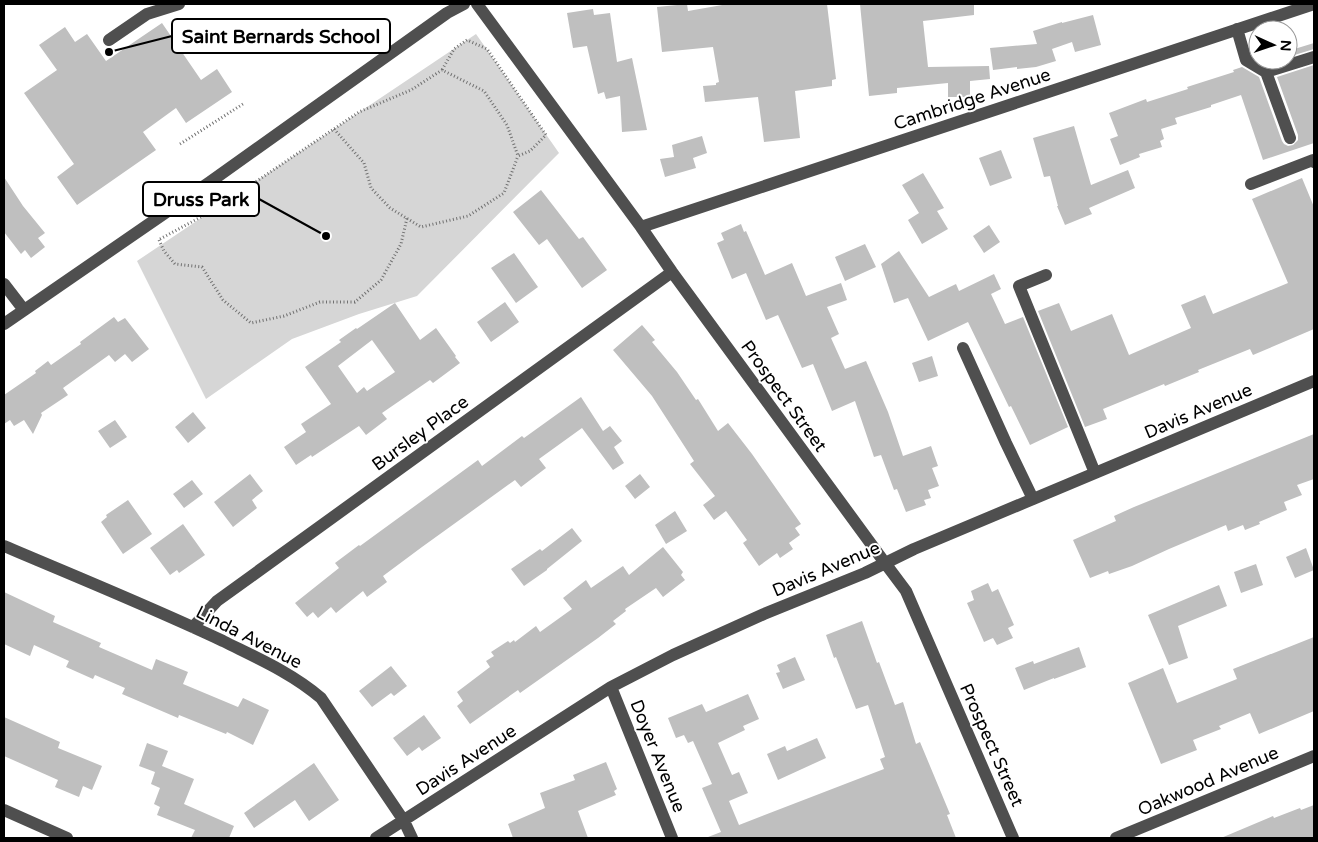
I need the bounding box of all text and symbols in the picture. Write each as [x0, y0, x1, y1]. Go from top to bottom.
callout: Saint Bernards School [172, 19, 390, 53]
north arrow [1248, 20, 1298, 70]
text: Saint Bernards School [182, 26, 380, 48]
text: N [1277, 40, 1294, 52]
street label: Cambridge Avenue [891, 63, 1053, 135]
callout: Druss Park [143, 182, 259, 216]
text: Druss Park [153, 189, 250, 211]
street label: Prospect Street [736, 336, 832, 456]
street label: Davis Avenue [1141, 378, 1255, 444]
street label: Bursley Place [367, 391, 473, 475]
street label: Davis Avenue [769, 536, 883, 602]
street label: Linda Avenue [192, 601, 306, 673]
street label: Prospect Street [955, 680, 1029, 810]
street label: Doyer Avenue [625, 696, 691, 816]
street label: Davis Avenue [412, 719, 520, 801]
street label: Oakwood Avenue [1134, 741, 1282, 821]

